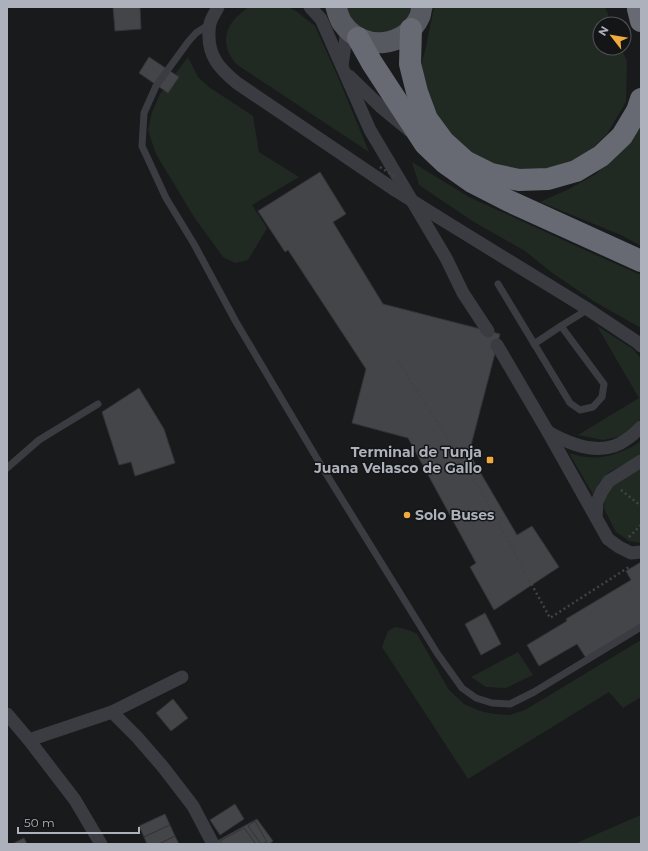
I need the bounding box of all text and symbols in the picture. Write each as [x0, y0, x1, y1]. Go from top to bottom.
north arrow [592, 16, 632, 56]
text: N [595, 23, 612, 38]
place label: Terminal de Tunja Juana Velasco de Gallo [313, 443, 482, 477]
marker: Terminal de Tunja Juana Velasco de Gallo [485, 455, 495, 465]
place label: Solo Buses [415, 506, 495, 524]
marker: Solo Buses [402, 510, 412, 520]
scale bar [18, 809, 139, 835]
text: 50 m [24, 815, 55, 830]

